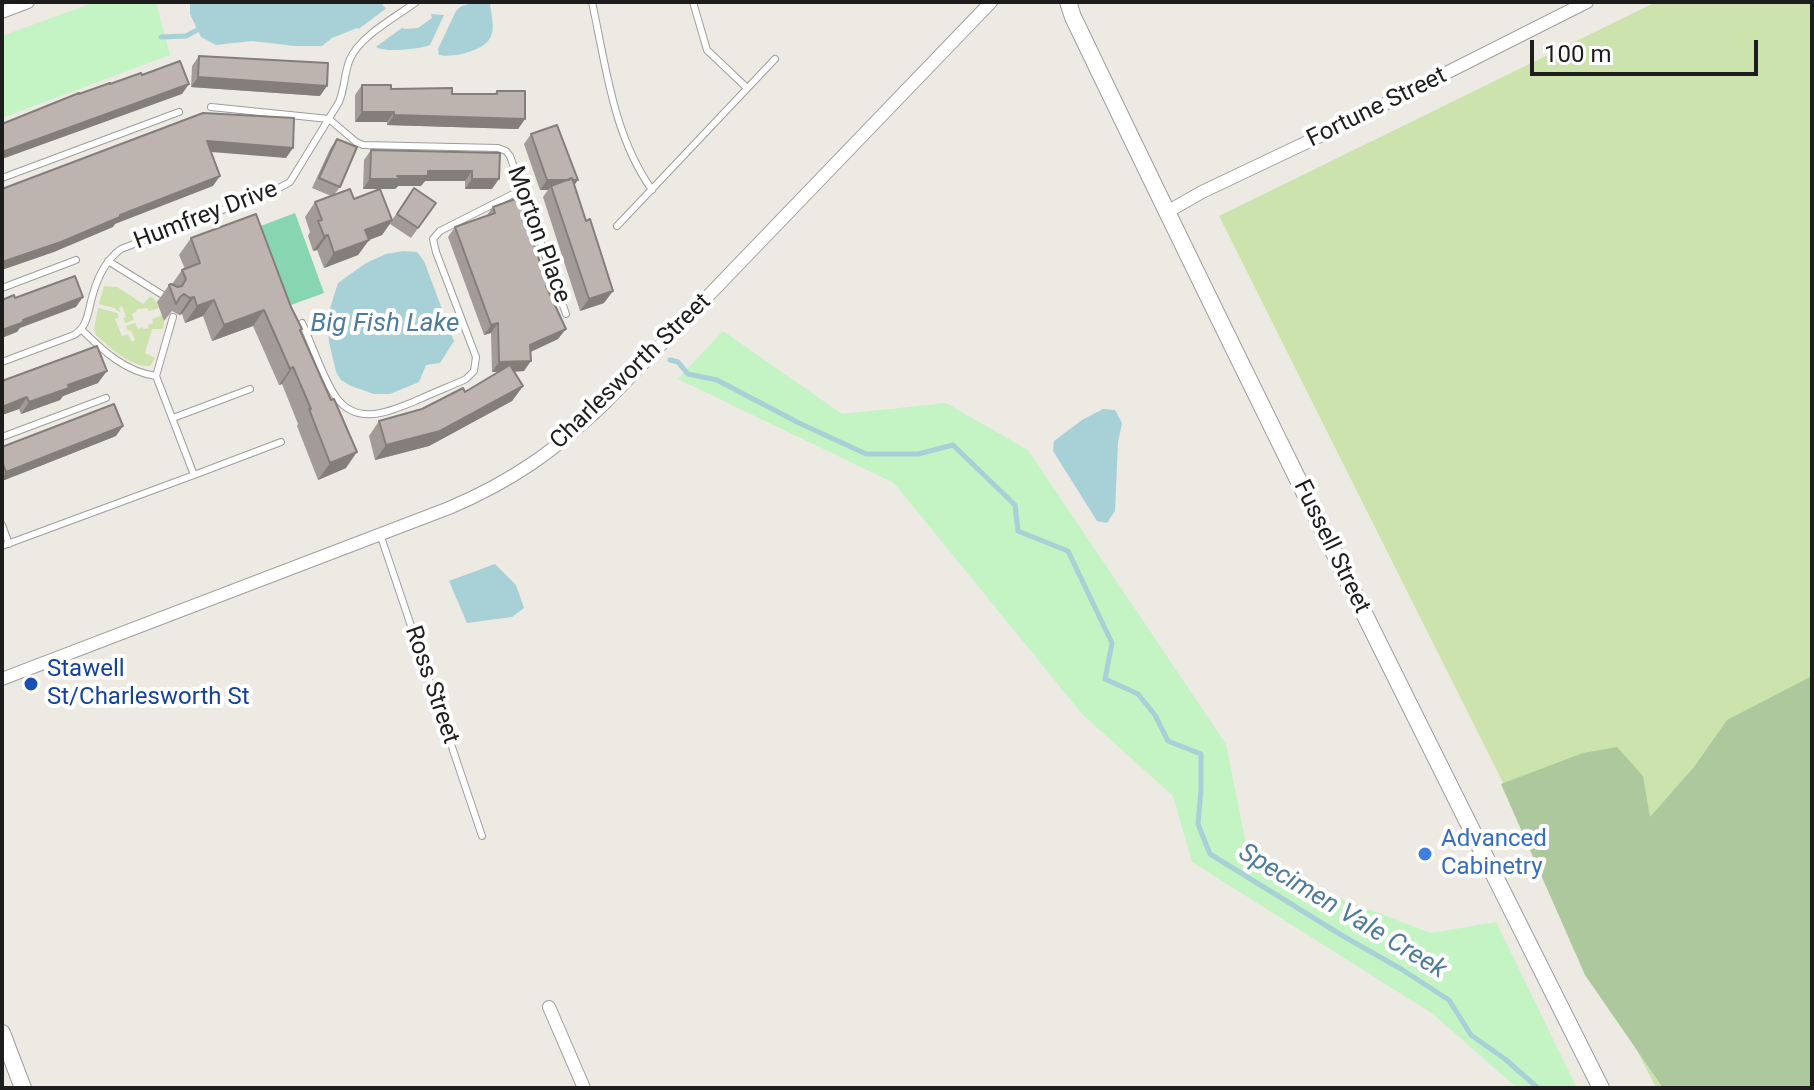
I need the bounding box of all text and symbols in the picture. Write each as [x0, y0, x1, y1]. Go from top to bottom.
scale bar [1534, 24, 1762, 74]
text: 100 m [1544, 40, 1611, 68]
street label: Fortune Street [1302, 62, 1452, 154]
street label: Morton Place [500, 163, 576, 307]
street label: Humfrey Drive [130, 175, 282, 257]
street label: Charlesworth Street [545, 288, 717, 456]
water label: Big Fish Lake [311, 308, 459, 340]
street label: Fussell Street [1286, 476, 1376, 618]
street label: Ross Street [397, 622, 465, 748]
place label: Stawell St/Charlesworth St [47, 656, 250, 712]
marker: Stawell St/Charlesworth St [22, 675, 40, 693]
place label: Advanced Cabinetry [1441, 826, 1547, 882]
water label: Specimen Vale Creek [1232, 838, 1452, 986]
marker: Advanced Cabinetry [1416, 845, 1434, 863]

